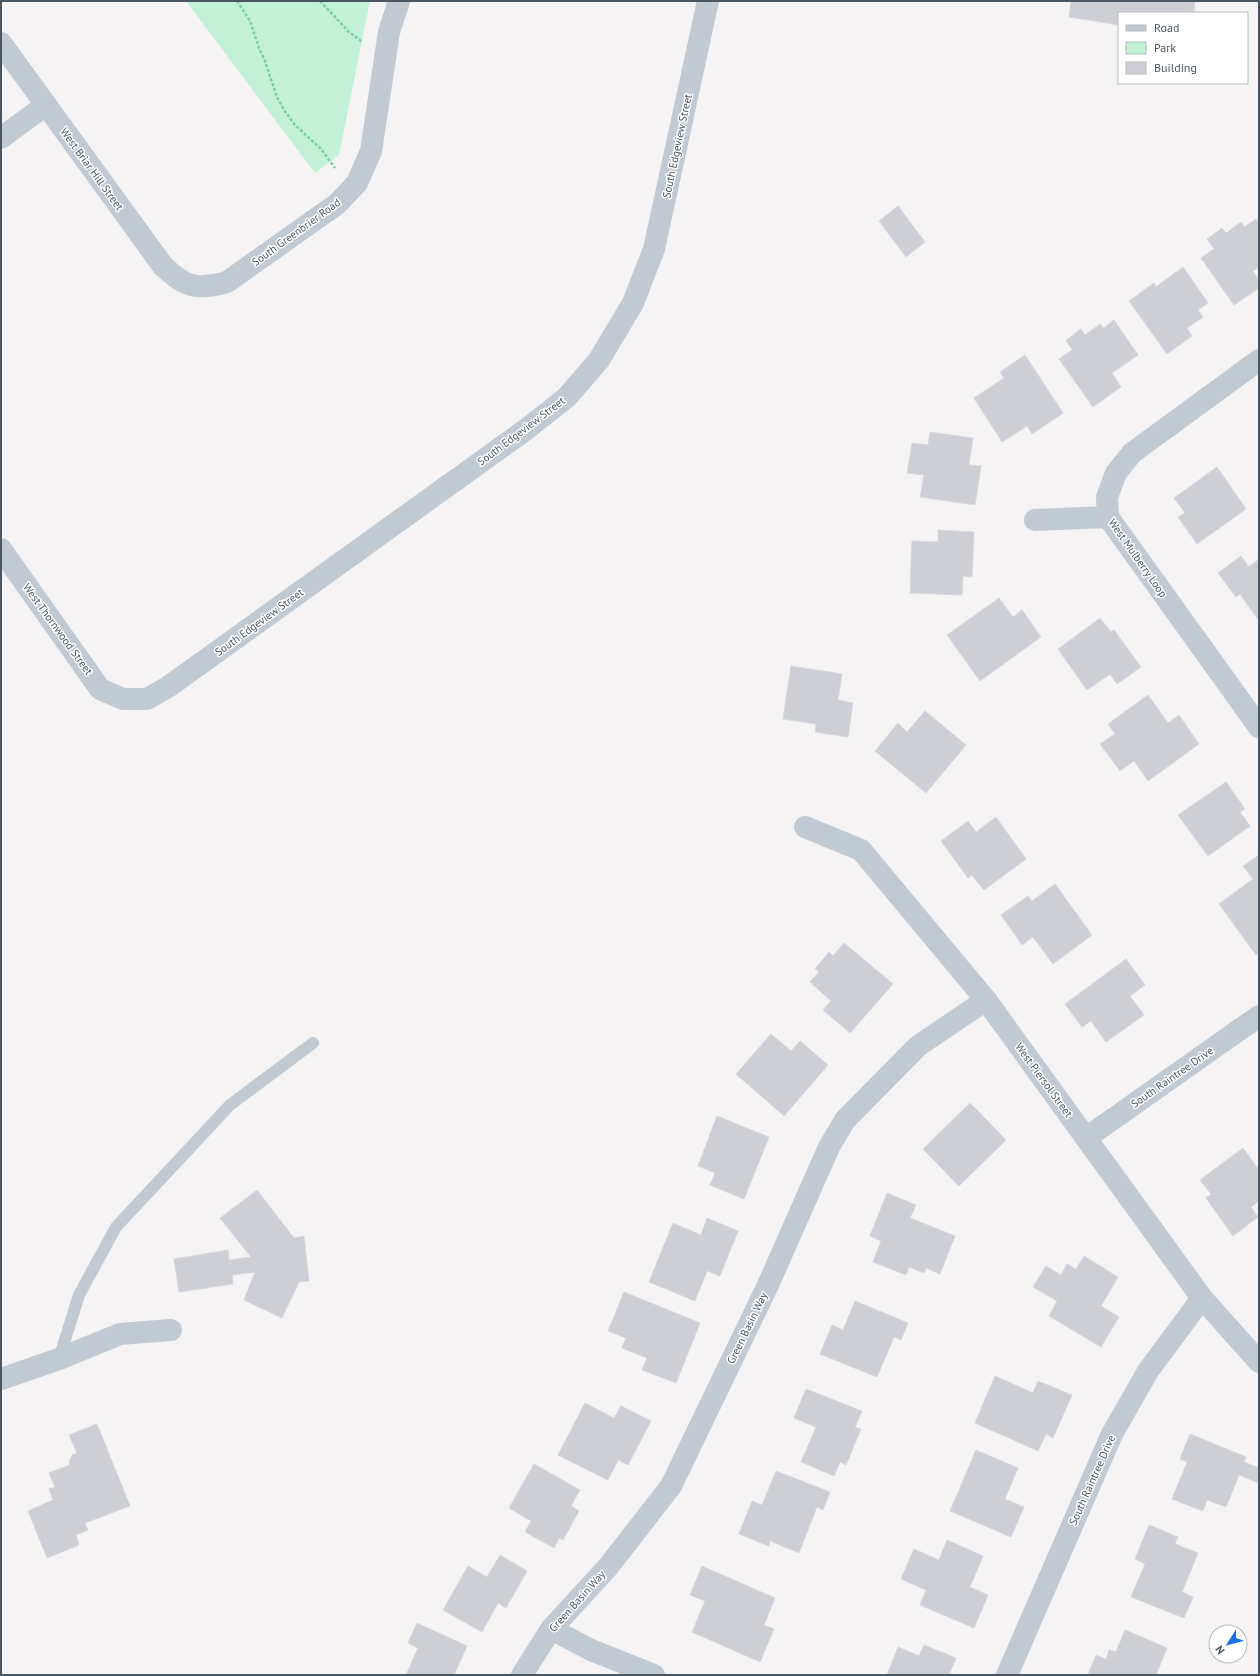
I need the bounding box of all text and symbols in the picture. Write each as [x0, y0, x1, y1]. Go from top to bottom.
legend [1118, 12, 1248, 84]
text: Road [1154, 20, 1179, 35]
text: Park [1154, 40, 1176, 55]
text: Building [1154, 60, 1197, 75]
street label: South Edgeview Street [659, 92, 695, 199]
street label: West Briar Hill Street [57, 125, 127, 213]
street label: South Greenbrier Road [249, 195, 343, 269]
street label: South Edgeview Street [474, 393, 568, 468]
street label: West Mulberry Loop [1106, 516, 1170, 600]
street label: West Thornwood Street [20, 581, 96, 678]
street label: South Edgeview Street [212, 585, 306, 659]
street label: West Piersol Street [1012, 1040, 1076, 1120]
street label: South Raintree Drive [1128, 1043, 1216, 1111]
street label: Green Basin Way [724, 1289, 771, 1366]
street label: South Raintree Drive [1066, 1432, 1118, 1527]
street label: Green Basin Way [546, 1567, 609, 1635]
north arrow [1208, 1624, 1248, 1664]
text: N [1212, 1643, 1228, 1657]

